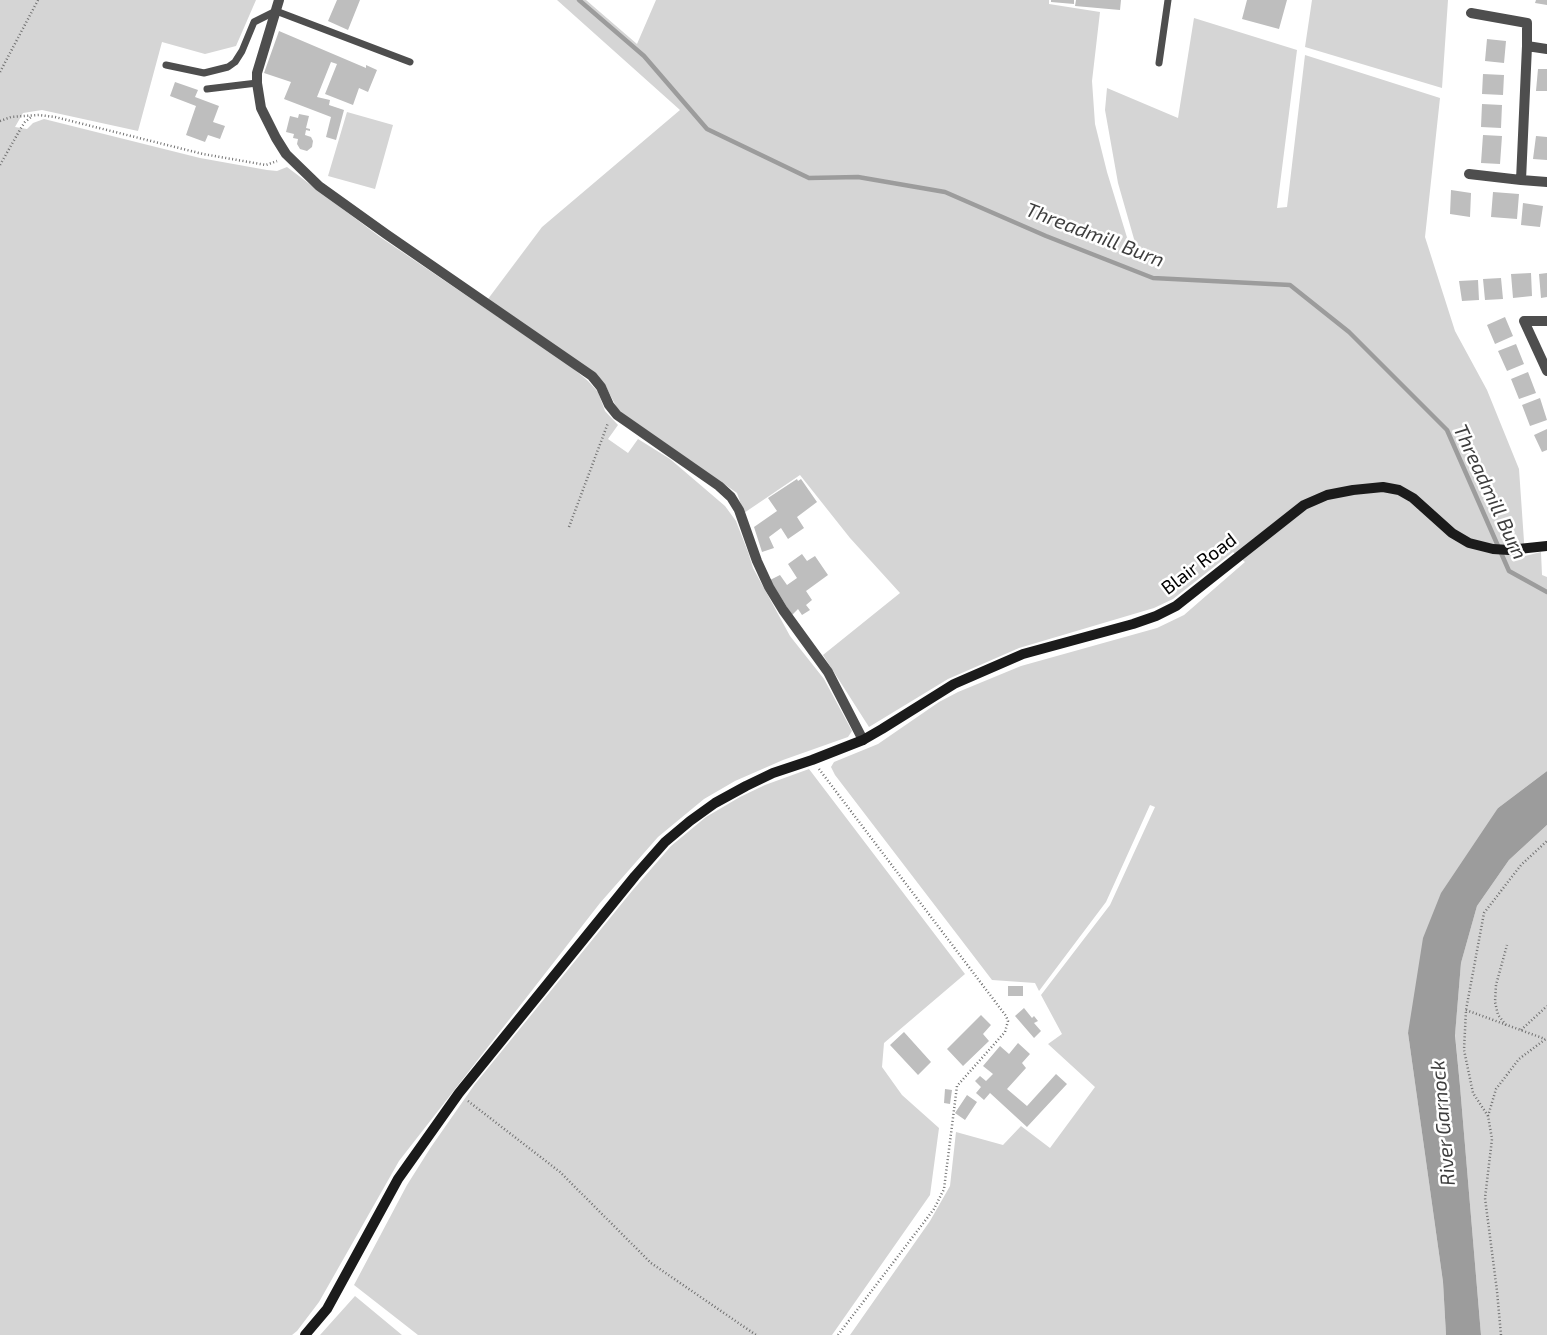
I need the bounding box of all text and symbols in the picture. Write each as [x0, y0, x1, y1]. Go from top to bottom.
water label: Threadmill Burn [1022, 198, 1168, 272]
water label: Threadmill Burn [1448, 421, 1532, 563]
street label: Blair Road [1157, 528, 1241, 600]
water label: River Garnock [1426, 1059, 1460, 1187]

